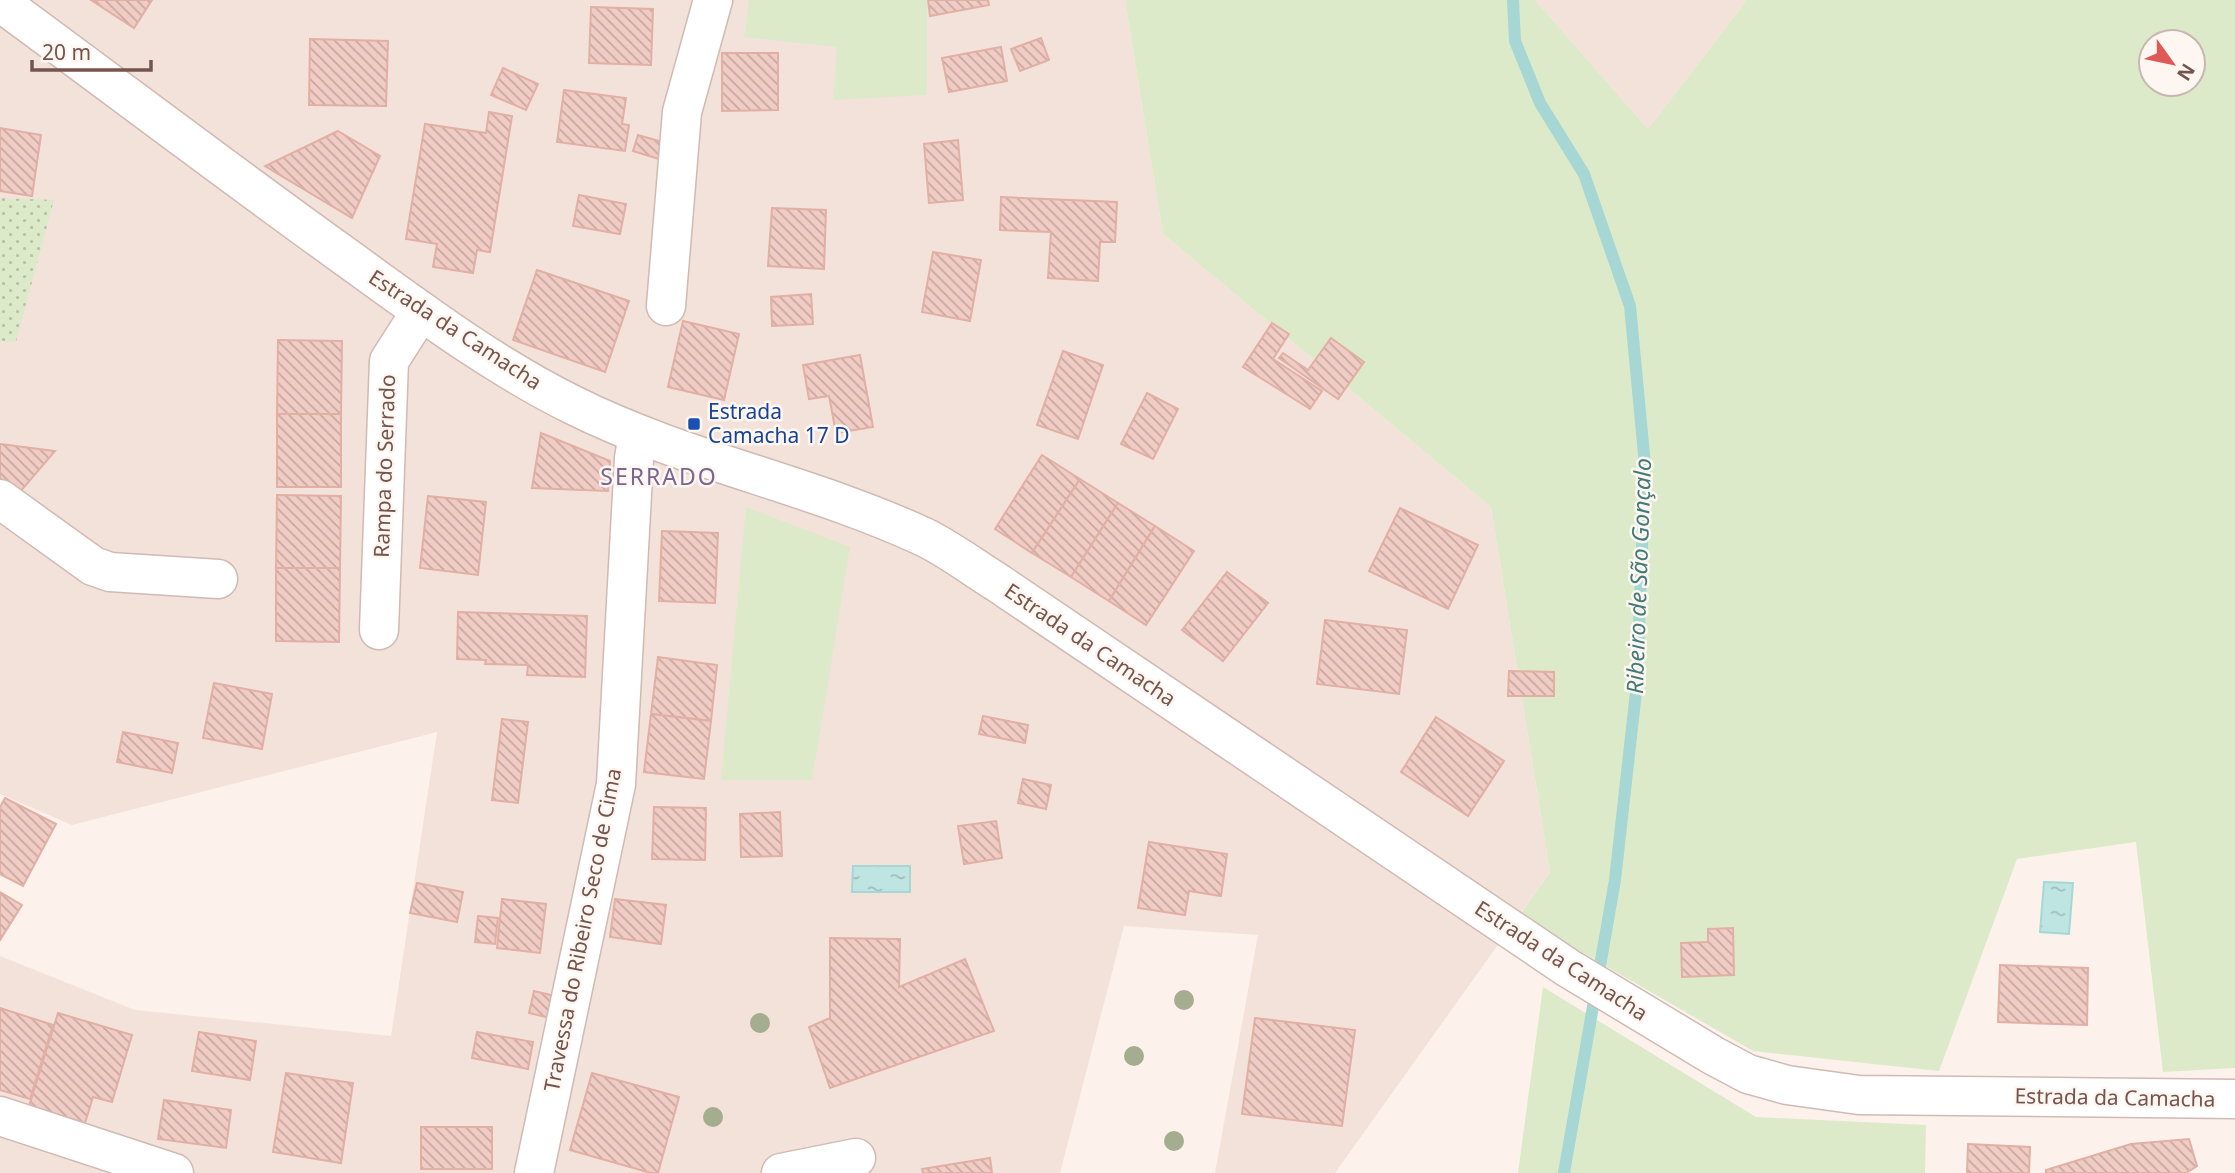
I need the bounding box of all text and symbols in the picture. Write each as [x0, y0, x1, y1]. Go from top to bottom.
scale bar [32, 28, 150, 72]
north arrow [2137, 28, 2207, 98]
text: 20 m [42, 38, 91, 66]
text: N [2171, 59, 2201, 86]
street label: Estrada da Camacha [364, 263, 547, 396]
street label: Rampa do Serrado [367, 374, 401, 558]
place label: Estrada Camacha 17 D [708, 397, 850, 449]
marker: Estrada Camacha 17 D [686, 416, 702, 432]
water label: Ribeiro de São Gonçalo [1618, 457, 1658, 694]
district label: SERRADO [600, 460, 718, 492]
street label: Estrada da Camacha [999, 576, 1182, 712]
street label: Travessa do Ribeiro Seco de Cima [537, 766, 627, 1094]
street label: Estrada da Camacha [1470, 894, 1653, 1027]
street label: Estrada da Camacha [2014, 1081, 2216, 1113]

